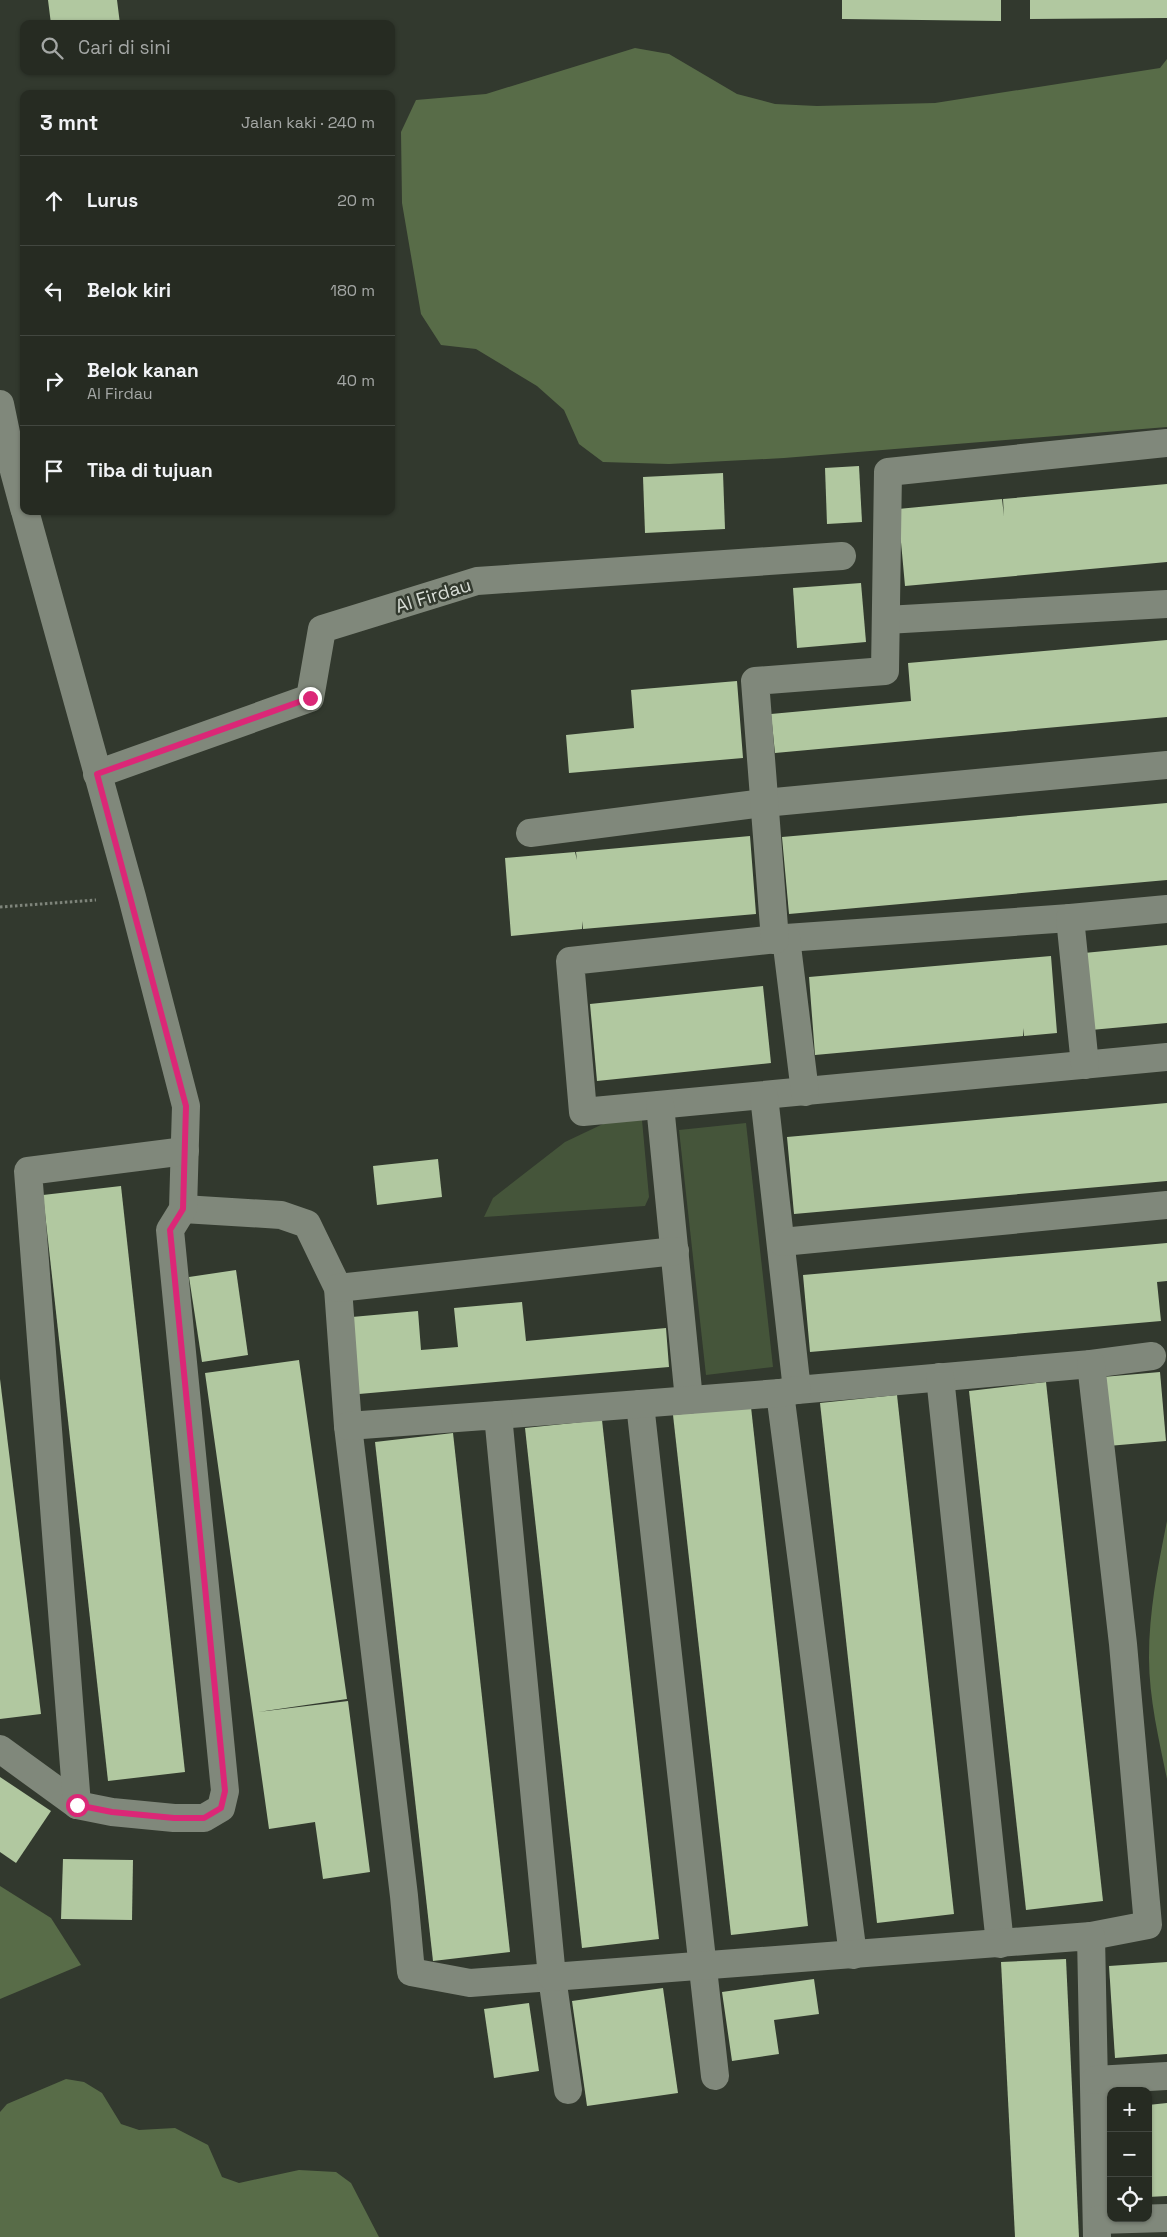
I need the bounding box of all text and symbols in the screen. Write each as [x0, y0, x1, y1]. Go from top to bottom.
search box [20, 20, 395, 75]
icon: search [38, 34, 66, 62]
text: Cari di sini [78, 35, 171, 60]
text: 3 mnt [40, 109, 98, 136]
text: Jalan kaki · 240 m [241, 112, 375, 133]
icon: ahead [40, 187, 68, 215]
text: Lurus [87, 188, 138, 213]
text: 20 m [337, 190, 375, 211]
icon: left [40, 277, 68, 305]
text: Belok kiri [87, 278, 171, 303]
text: 180 m [330, 280, 375, 301]
text: Belok kanan [87, 358, 199, 383]
icon: right [40, 367, 68, 395]
text: 40 m [337, 370, 375, 391]
text: Al Firdau [87, 383, 153, 404]
icon: arrive [40, 457, 68, 485]
text: Tiba di tujuan [87, 458, 213, 483]
street label: Al Firdau [392, 572, 474, 619]
route end [299, 687, 322, 710]
route start [66, 1794, 89, 1817]
map controls [1107, 2087, 1152, 2222]
button: + [1107, 2087, 1152, 2132]
button: − [1107, 2132, 1152, 2177]
button: locate [1107, 2177, 1152, 2222]

